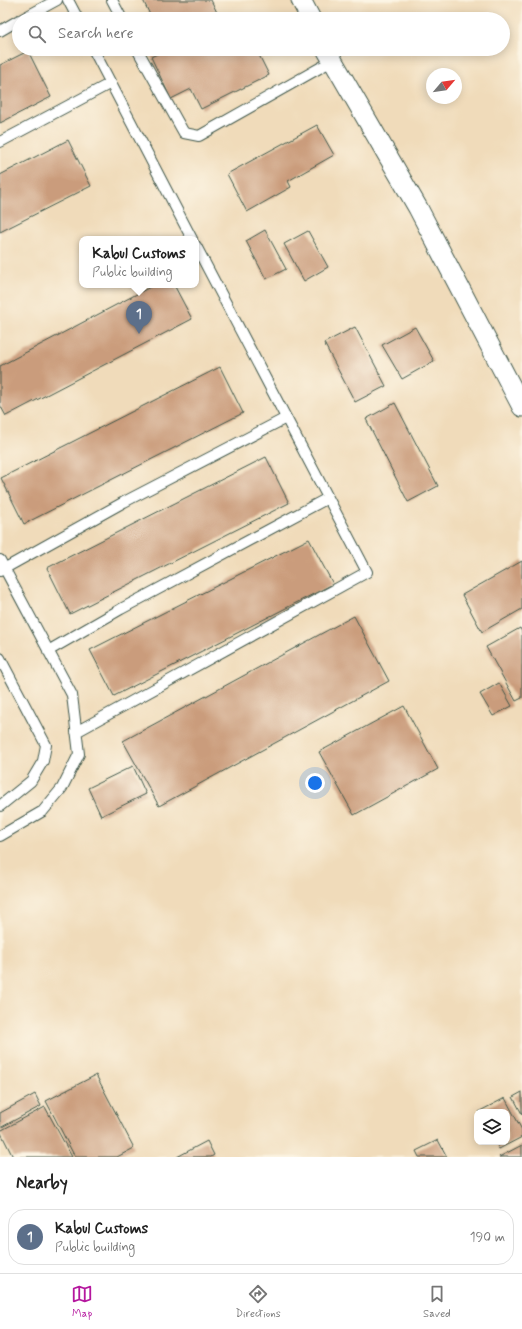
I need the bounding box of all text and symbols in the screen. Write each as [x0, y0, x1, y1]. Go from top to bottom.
search box [12, 12, 510, 56]
icon: search [26, 23, 48, 45]
text: Search here [58, 24, 134, 44]
north arrow [426, 68, 462, 104]
popup [79, 236, 199, 288]
text: Kabul Customs [92, 244, 186, 264]
text: Public building [92, 264, 172, 281]
pin: 1 [126, 301, 152, 334]
your location [305, 773, 325, 793]
map controls [474, 1109, 510, 1145]
button: layers [474, 1109, 510, 1145]
text: Nearby [16, 1172, 68, 1194]
text: Kabul Customs [55, 1219, 148, 1239]
text: 1 [27, 1229, 33, 1246]
text: 190 m [470, 1229, 505, 1246]
text: Public building [55, 1239, 135, 1256]
tab: Map [71, 1283, 93, 1321]
tab: Directions [235, 1283, 281, 1321]
tab: Saved [423, 1283, 451, 1321]

